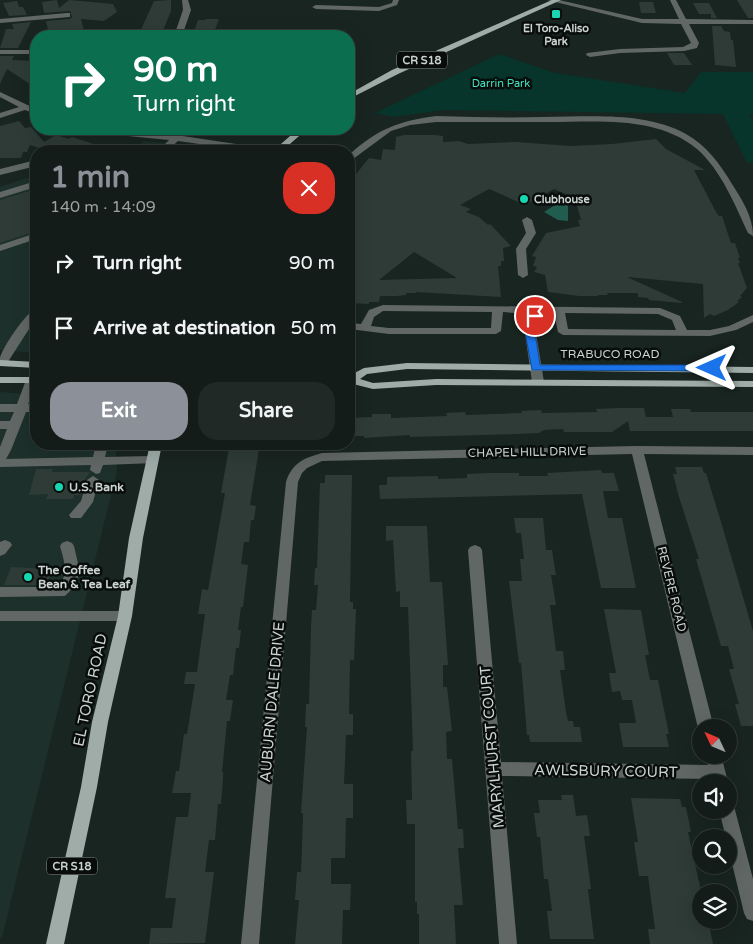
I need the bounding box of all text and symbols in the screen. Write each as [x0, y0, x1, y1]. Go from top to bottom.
marker: El Toro-Aliso Park [550, 8, 562, 20]
place label: El Toro-Aliso Park [523, 22, 589, 48]
text: 90 m [133, 49, 218, 91]
icon: right [50, 50, 115, 115]
road number: CR S18 [397, 52, 447, 68]
park label: Darrin Park [472, 77, 530, 90]
text: Turn right [133, 91, 235, 117]
text: 1 min [50, 159, 130, 196]
button: close [283, 162, 335, 214]
marker: Clubhouse [518, 193, 530, 205]
place label: Clubhouse [534, 193, 590, 206]
text: 140 m · 14:09 [50, 197, 156, 217]
icon: right [50, 249, 78, 277]
text: Turn right [93, 252, 181, 274]
text: 90 m [289, 252, 335, 274]
pin [514, 295, 556, 337]
icon: arrive [521, 302, 549, 330]
icon: arrive [50, 314, 78, 342]
text: Arrive at destination [93, 317, 276, 339]
text: 50 m [291, 317, 337, 339]
position arrow [685, 341, 737, 393]
street label: TRABUCO ROAD [560, 347, 660, 361]
button: Exit [50, 382, 188, 440]
button: Share [198, 382, 335, 440]
street label: CHAPEL HILL DRIVE [468, 444, 587, 460]
place label: U.S. Bank [69, 480, 124, 494]
marker: U.S. Bank [53, 481, 65, 493]
street label: REVERE ROAD [655, 545, 689, 633]
place label: The Coffee Bean & Tea Leaf [37, 563, 131, 591]
marker: The Coffee Bean & Tea Leaf [22, 571, 34, 583]
street label: AUBURN DALE DRIVE [256, 621, 288, 783]
street label: EL TORO ROAD [69, 632, 111, 748]
street label: MARYLHURST COURT [476, 665, 508, 829]
north arrow [692, 719, 738, 764]
map controls [692, 719, 737, 929]
street label: AWLSBURY COURT [534, 761, 678, 781]
button: sound [692, 774, 737, 819]
button: search [692, 829, 737, 874]
road number: CR S18 [47, 858, 97, 874]
button: layers [692, 884, 737, 929]

